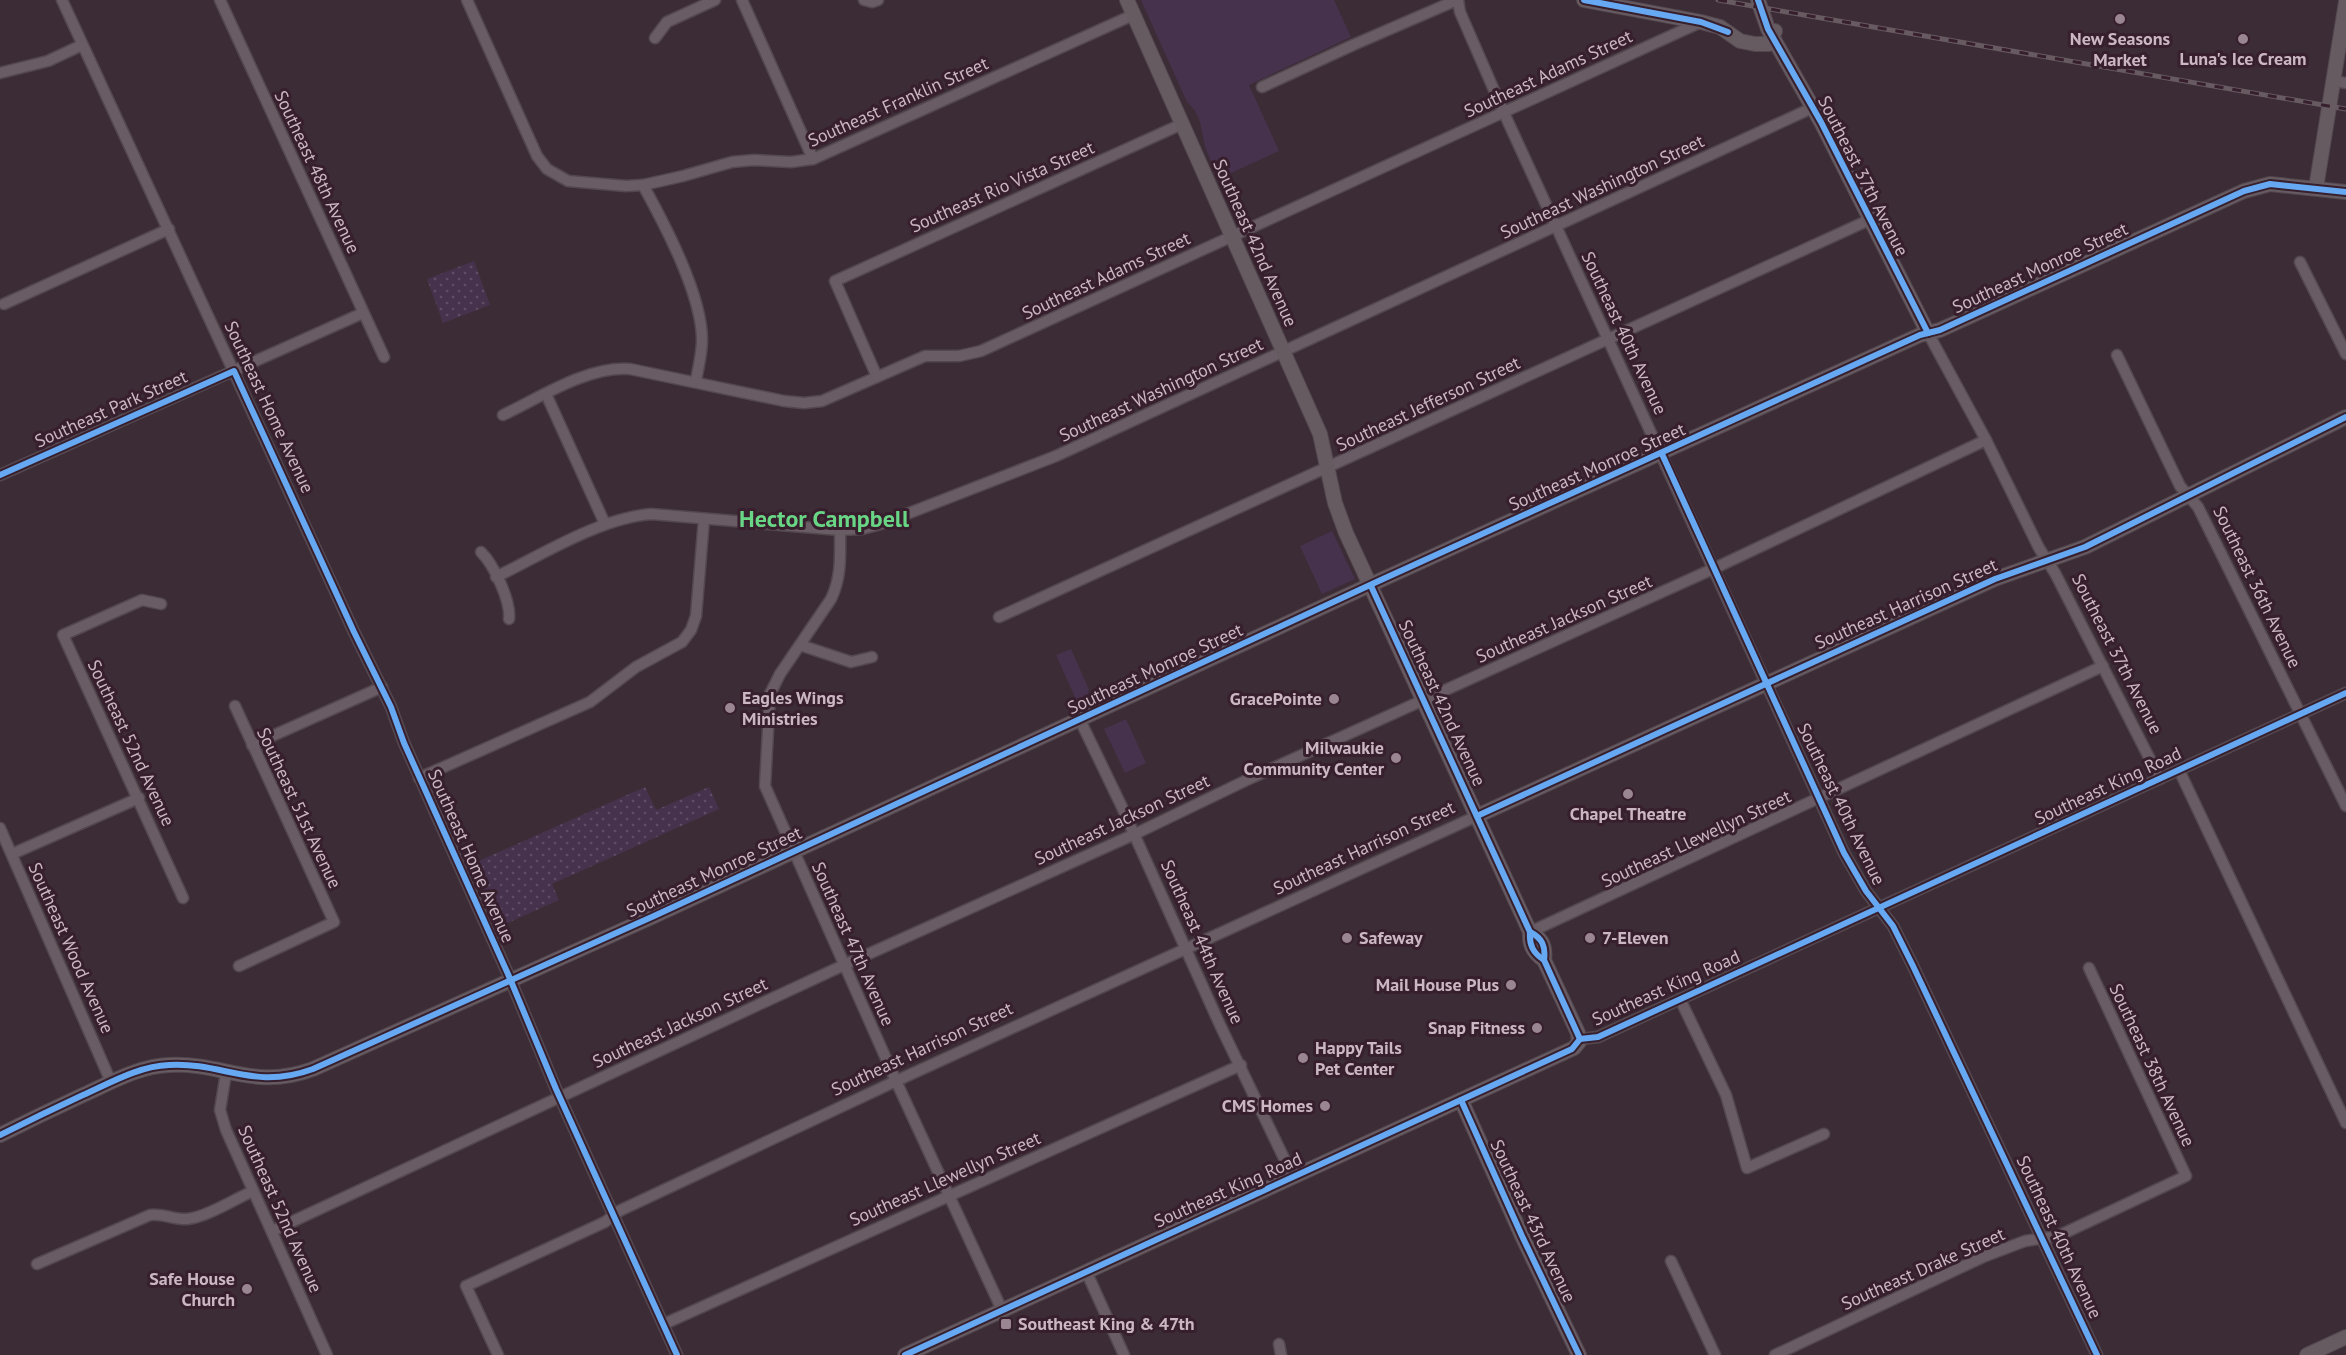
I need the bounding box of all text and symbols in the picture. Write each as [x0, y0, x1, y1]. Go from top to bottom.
marker: New Seasons Market [2113, 12, 2127, 26]
street label: Southeast Adams Street [1460, 24, 1636, 123]
place label: New Seasons Market [2070, 27, 2171, 71]
marker: Luna's Ice Cream [2236, 32, 2250, 46]
place label: Luna's Ice Cream [2179, 47, 2307, 70]
street label: Southeast Franklin Street [804, 51, 992, 152]
street label: Southeast 48th Avenue [270, 87, 365, 257]
street label: Southeast 37th Avenue [1813, 92, 1914, 260]
street label: Southeast Washington Street [1496, 129, 1707, 244]
street label: Southeast Rio Vista Street [906, 136, 1098, 238]
street label: Southeast 42nd Avenue [1208, 155, 1303, 330]
street label: Southeast Monroe Street [1948, 217, 2131, 318]
street label: Southeast Adams Street [1018, 226, 1194, 325]
street label: Southeast 40th Avenue [1577, 248, 1672, 418]
street label: Southeast Home Avenue [219, 317, 319, 497]
street label: Southeast Washington Street [1055, 332, 1266, 447]
street label: Southeast Jefferson Street [1332, 351, 1523, 456]
street label: Southeast Park Street [31, 365, 191, 453]
street label: Southeast Monroe Street [1505, 417, 1689, 516]
street label: Southeast 36th Avenue [2208, 502, 2307, 672]
district label: Hector Campbell [739, 503, 910, 534]
street label: Southeast Harrison Street [1811, 553, 2001, 654]
street label: Southeast Jackson Street [1472, 569, 1655, 668]
street label: Southeast 37th Avenue [2067, 570, 2168, 738]
street label: Southeast 42nd Avenue [1394, 616, 1491, 790]
street label: Southeast Monroe Street [1063, 618, 1246, 719]
street label: Southeast 52nd Avenue [83, 656, 180, 830]
place label: Eagles Wings Ministries [742, 686, 844, 730]
place label: GracePointe [1230, 687, 1322, 710]
marker: GracePointe [1327, 692, 1341, 706]
marker: Eagles Wings Ministries [723, 701, 737, 715]
street label: Southeast 40th Avenue [1792, 719, 1891, 889]
street label: Southeast 51st Avenue [252, 724, 347, 892]
place label: Milwaukie Community Center [1243, 736, 1385, 780]
street label: Southeast King Road [2031, 741, 2185, 830]
marker: Milwaukie Community Center [1389, 751, 1403, 765]
street label: Southeast Home Avenue [423, 766, 520, 946]
street label: Southeast Jackson Street [1031, 769, 1213, 870]
street label: Southeast Llewellyn Street [1597, 784, 1794, 893]
marker: Chapel Theatre [1621, 787, 1635, 801]
street label: Southeast Harrison Street [1269, 795, 1458, 900]
place label: Chapel Theatre [1570, 802, 1686, 825]
street label: Southeast Monroe Street [622, 821, 805, 922]
street label: Southeast 44th Avenue [1156, 856, 1249, 1028]
street label: Southeast 47th Avenue [807, 858, 900, 1029]
street label: Southeast Wood Avenue [23, 859, 120, 1037]
place label: Safeway [1359, 926, 1423, 949]
place label: 7-Eleven [1602, 926, 1669, 949]
marker: Safeway [1340, 931, 1354, 945]
marker: 7-Eleven [1583, 931, 1597, 945]
street label: Southeast King Road [1588, 945, 1743, 1031]
street label: Southeast Jackson Street [589, 972, 771, 1073]
place label: Mail House Plus [1376, 973, 1499, 996]
marker: Mail House Plus [1504, 978, 1518, 992]
street label: Southeast 38th Avenue [2105, 980, 2200, 1150]
street label: Southeast Harrison Street [827, 996, 1016, 1101]
place label: Snap Fitness [1428, 1016, 1525, 1039]
marker: Snap Fitness [1530, 1021, 1544, 1035]
place label: Happy Tails Pet Center [1315, 1036, 1402, 1080]
marker: Happy Tails Pet Center [1296, 1051, 1310, 1065]
place label: CMS Homes [1222, 1094, 1313, 1117]
marker: CMS Homes [1318, 1099, 1332, 1113]
street label: Southeast 52nd Avenue [233, 1121, 328, 1296]
street label: Southeast Llewellyn Street [846, 1126, 1044, 1231]
street label: Southeast 43rd Avenue [1486, 1136, 1581, 1306]
street label: Southeast King Road [1150, 1147, 1305, 1233]
street label: Southeast 40th Avenue [2012, 1152, 2107, 1322]
street label: Southeast Drake Street [1837, 1222, 2008, 1315]
place label: Safe House Church [149, 1267, 235, 1311]
marker: Safe House Church [240, 1282, 254, 1296]
place label: Southeast King & 47th [1018, 1312, 1195, 1335]
marker: Southeast King & 47th [999, 1317, 1013, 1331]

